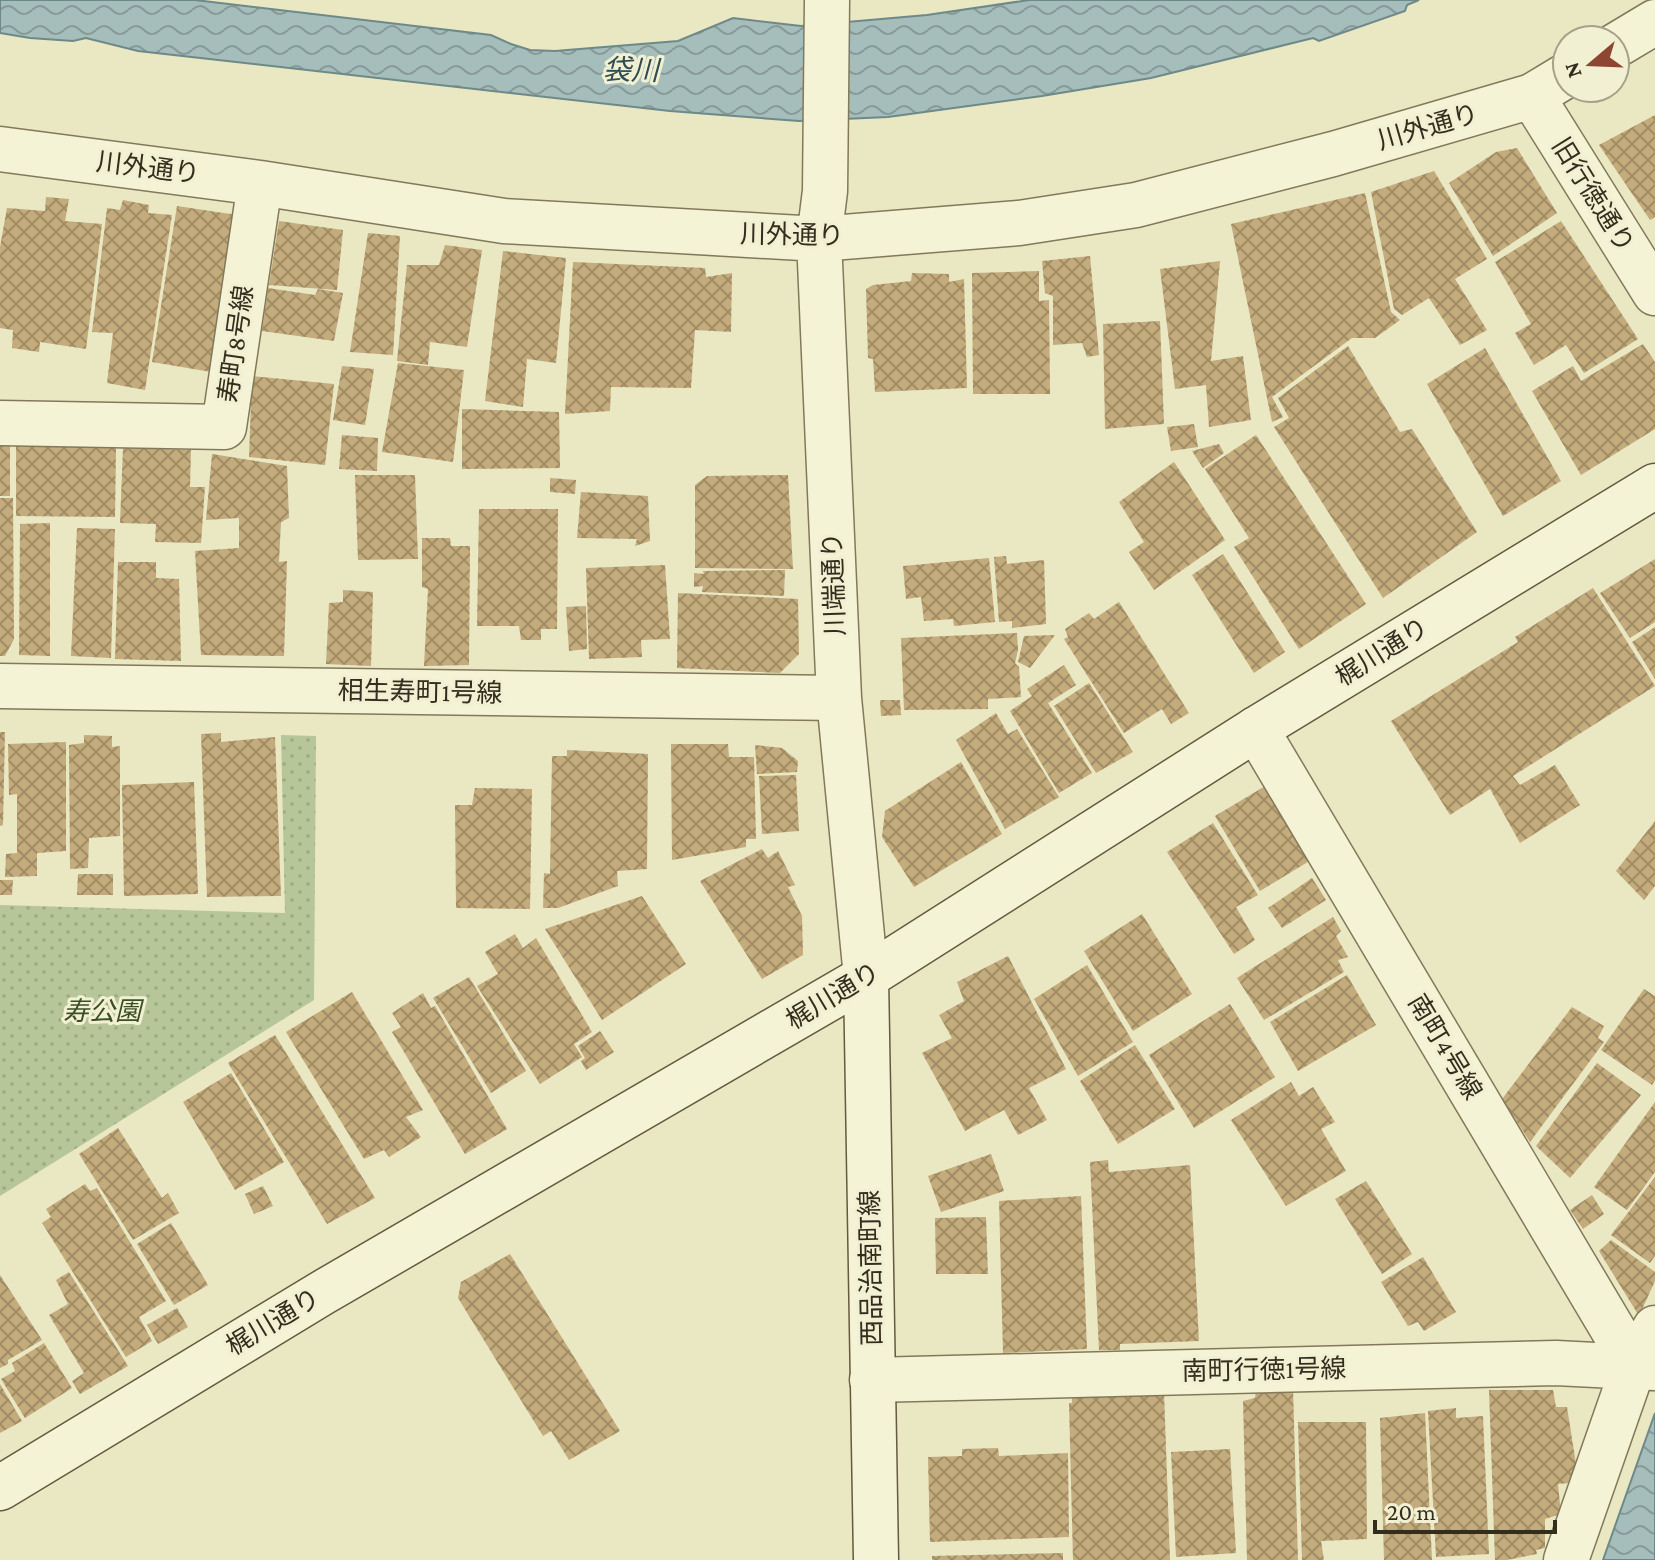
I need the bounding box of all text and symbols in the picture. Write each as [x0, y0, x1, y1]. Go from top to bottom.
north arrow [1551, 24, 1631, 104]
water label: 袋川 [603, 54, 662, 86]
text: N [1558, 59, 1587, 82]
street label: 川外通り [1374, 99, 1482, 155]
street label: 旧行徳通り [1546, 132, 1640, 258]
street label: 川外通り [95, 147, 201, 189]
street label: 川外通り [740, 220, 844, 250]
street label: 寿町8号線 [213, 284, 259, 404]
street label: 川端通り [818, 532, 850, 636]
street label: 梶川通り [1330, 612, 1434, 692]
street label: 相生寿町1号線 [337, 676, 503, 708]
street label: 梶川通り [781, 957, 885, 1035]
street label: 南町4号線 [1402, 989, 1488, 1105]
park label: 寿公園 [63, 997, 145, 1026]
street label: 西品治南町線 [855, 1190, 887, 1346]
street label: 梶川通り [221, 1283, 325, 1361]
street label: 南町行徳1号線 [1181, 1354, 1347, 1386]
scale bar [1375, 1484, 1555, 1534]
text: 20 m [1387, 1498, 1436, 1525]

